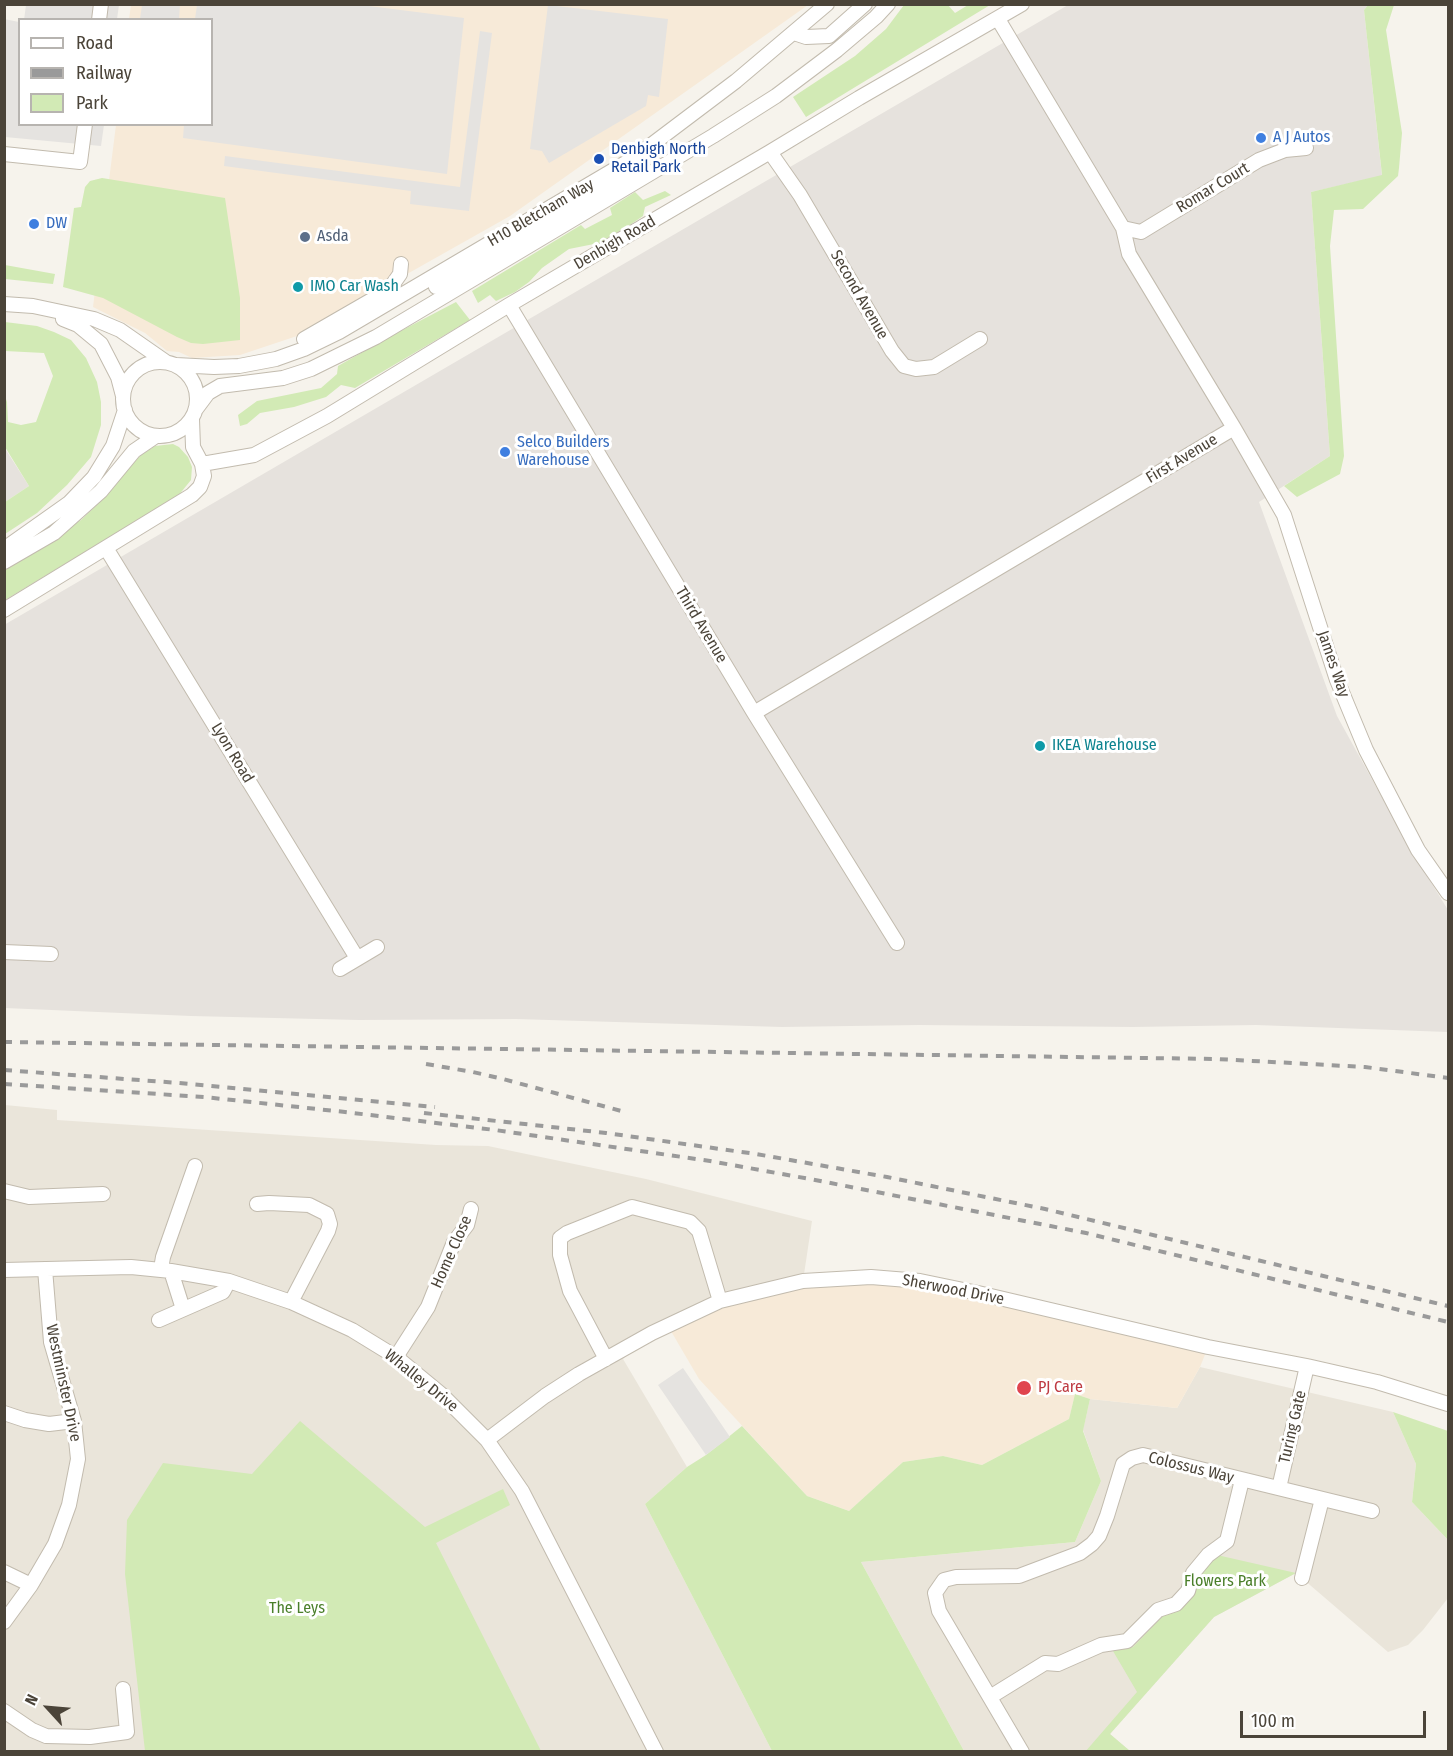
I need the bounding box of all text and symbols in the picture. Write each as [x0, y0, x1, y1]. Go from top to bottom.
legend [18, 18, 213, 126]
text: Road [76, 32, 113, 54]
text: Railway [76, 62, 132, 84]
text: Park [76, 92, 108, 114]
place label: A J Autos [1273, 128, 1330, 148]
marker: A J Autos [1254, 131, 1268, 145]
place label: Denbigh North Retail Park [611, 140, 706, 178]
marker: Denbigh North Retail Park [592, 152, 606, 166]
street label: Romar Court [1173, 159, 1253, 217]
street label: H10 Bletcham Way [485, 175, 597, 251]
street label: Denbigh Road [571, 212, 659, 274]
place label: DW [46, 214, 67, 234]
marker: DW [27, 217, 41, 231]
place label: Asda [317, 227, 349, 247]
marker: Asda [298, 230, 312, 244]
street label: Second Avenue [826, 247, 892, 343]
place label: IMO Car Wash [310, 277, 399, 297]
marker: IMO Car Wash [291, 280, 305, 294]
street label: First Avenue [1143, 430, 1221, 488]
place label: Selco Builders Warehouse [517, 433, 610, 471]
marker: Selco Builders Warehouse [498, 445, 512, 459]
street label: Third Avenue [671, 583, 731, 667]
street label: James Way [1313, 628, 1353, 700]
street label: Lyon Road [207, 719, 257, 787]
place label: IKEA Warehouse [1052, 736, 1157, 756]
marker: IKEA Warehouse [1033, 739, 1047, 753]
street label: Home Close [428, 1213, 476, 1291]
street label: Sherwood Drive [900, 1271, 1006, 1309]
street label: Westminster Drive [41, 1323, 85, 1443]
street label: Whalley Drive [380, 1346, 462, 1416]
place label: PJ Care [1038, 1378, 1083, 1398]
marker: PJ Care [1015, 1379, 1033, 1397]
street label: Turing Gate [1275, 1389, 1311, 1465]
street label: Colossus Way [1146, 1448, 1236, 1488]
park label: Flowers Park [1184, 1572, 1266, 1592]
park label: The Leys [269, 1599, 325, 1619]
north arrow [18, 1678, 78, 1738]
text: N [21, 1691, 42, 1708]
scale bar [1243, 1699, 1429, 1737]
text: 100 m [1251, 1710, 1295, 1732]

